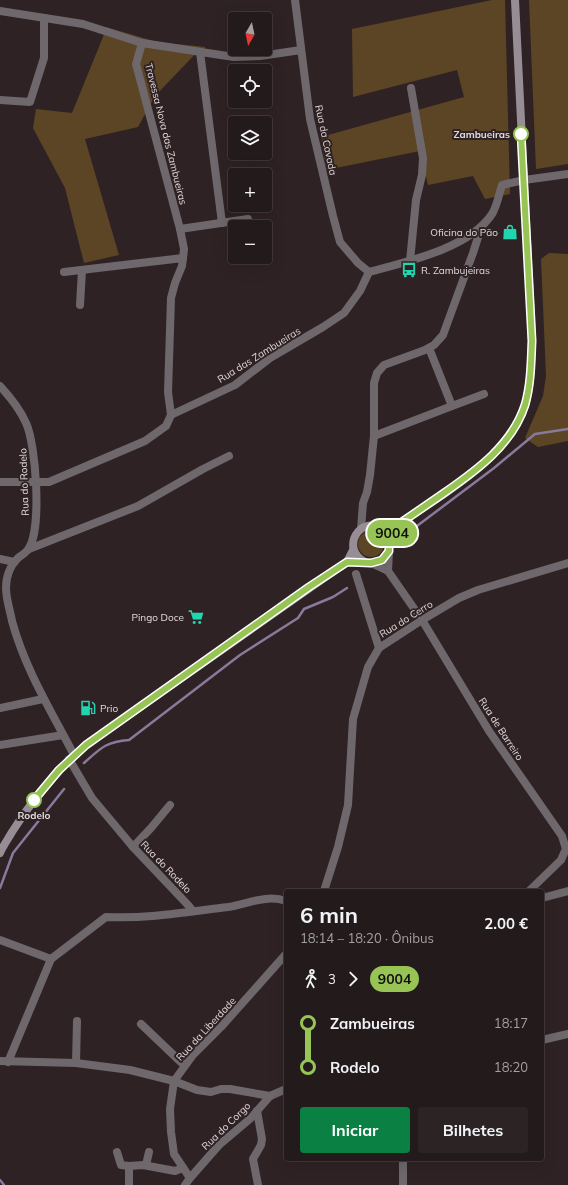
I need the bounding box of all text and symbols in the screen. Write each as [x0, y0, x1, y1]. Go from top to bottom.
north arrow [228, 12, 272, 56]
map controls [228, 12, 272, 264]
street label: Travessa Nova das Zambueiras [142, 62, 190, 206]
button: locate [228, 64, 272, 108]
street label: Rua da Cavada [312, 104, 340, 176]
button: layers [228, 116, 272, 160]
marker: Zambueiras [513, 126, 529, 142]
place label: Zambueiras [453, 128, 510, 141]
button: + [228, 168, 272, 212]
button: − [228, 220, 272, 264]
shop icon: Oficina do Pão [501, 223, 519, 241]
place label: Oficina do Pão [430, 226, 498, 239]
bus stop icon: R. Zambujeiras [400, 261, 418, 279]
place label: R. Zambujeiras [421, 264, 490, 277]
street label: Rua das Zambueiras [215, 324, 303, 386]
street label: Rua do Rodelo [16, 448, 32, 516]
line badge: 9004 [364, 520, 420, 546]
text: 9004 [375, 524, 409, 542]
street label: Rua do Cerro [377, 597, 435, 641]
supermarket icon: Pingo Doce [187, 608, 205, 626]
place label: Pingo Doce [131, 611, 184, 624]
street label: Rua de Barreiro [476, 695, 526, 763]
fuel station icon: Prio [79, 699, 97, 717]
place label: Prio [100, 702, 118, 715]
marker: Rodelo [26, 792, 42, 808]
place label: Rodelo [17, 809, 51, 822]
street label: Rua do Rodelo [138, 838, 194, 896]
text: 6 min [300, 901, 358, 929]
text: 2.00 € [484, 914, 528, 933]
text: 18:14 – 18:20 · Ônibus [300, 930, 434, 946]
icon: walk [300, 968, 322, 990]
icon: forward [342, 968, 364, 990]
text: 9004 [378, 970, 411, 988]
text: 3 [328, 971, 336, 987]
street label: Rua da Liberdade [173, 995, 239, 1063]
text: Zambueiras [330, 1014, 415, 1033]
text: 18:17 [494, 1015, 528, 1031]
text: Rodelo [330, 1058, 380, 1077]
text: 18:20 [494, 1059, 528, 1075]
street label: Rua do Corgo [199, 1099, 253, 1153]
button: Iniciar [300, 1107, 410, 1153]
button: Bilhetes [418, 1107, 528, 1153]

